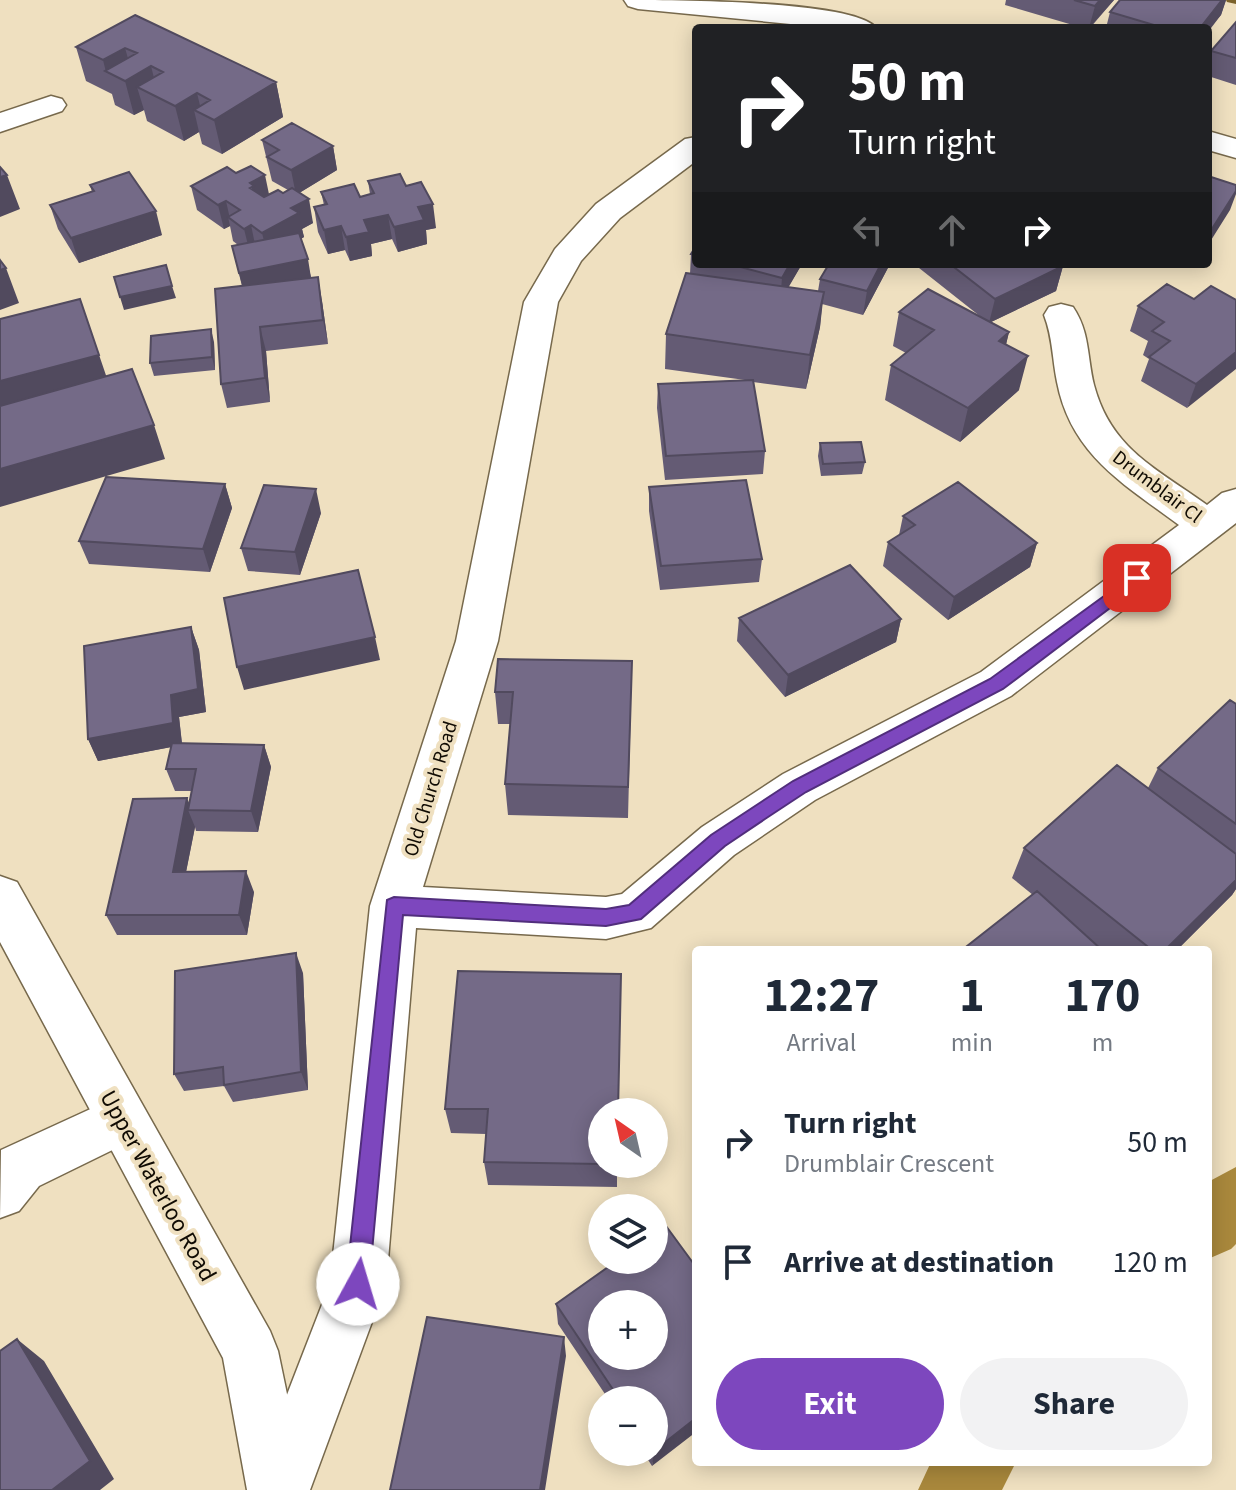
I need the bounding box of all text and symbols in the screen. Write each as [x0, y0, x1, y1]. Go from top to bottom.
text: 50 m [848, 43, 966, 122]
icon: right [716, 56, 820, 160]
text: Turn right [848, 117, 996, 168]
icon: left [846, 208, 890, 252]
icon: ahead [930, 208, 974, 252]
icon: right [1014, 208, 1058, 252]
street label: Drumblair Cl [1107, 444, 1207, 530]
pin [1103, 544, 1171, 612]
icon: arrive [1115, 556, 1159, 600]
street label: Old Church Road [397, 718, 465, 860]
text: 12:27 [763, 962, 879, 1030]
text: 1 [959, 962, 985, 1030]
text: 170 [1064, 962, 1140, 1030]
text: Arrival [786, 1024, 856, 1061]
text: min [951, 1024, 993, 1061]
text: m [1092, 1024, 1113, 1061]
street label: Upper Waterloo Road [91, 1084, 225, 1288]
north arrow [588, 1098, 668, 1178]
map controls [588, 1098, 668, 1466]
text: Turn right [784, 1102, 916, 1145]
icon: right [716, 1120, 760, 1164]
text: 50 m [1127, 1121, 1188, 1164]
text: Drumblair Crescent [784, 1145, 994, 1182]
button: layers [588, 1194, 668, 1274]
icon: arrive [716, 1240, 760, 1284]
text: Arrive at destination [784, 1241, 1054, 1284]
text: 120 m [1112, 1241, 1188, 1284]
position arrow [316, 1242, 400, 1326]
button: + [588, 1290, 668, 1370]
button: Exit [716, 1358, 944, 1450]
button: Share [960, 1358, 1188, 1450]
button: − [588, 1386, 668, 1466]

